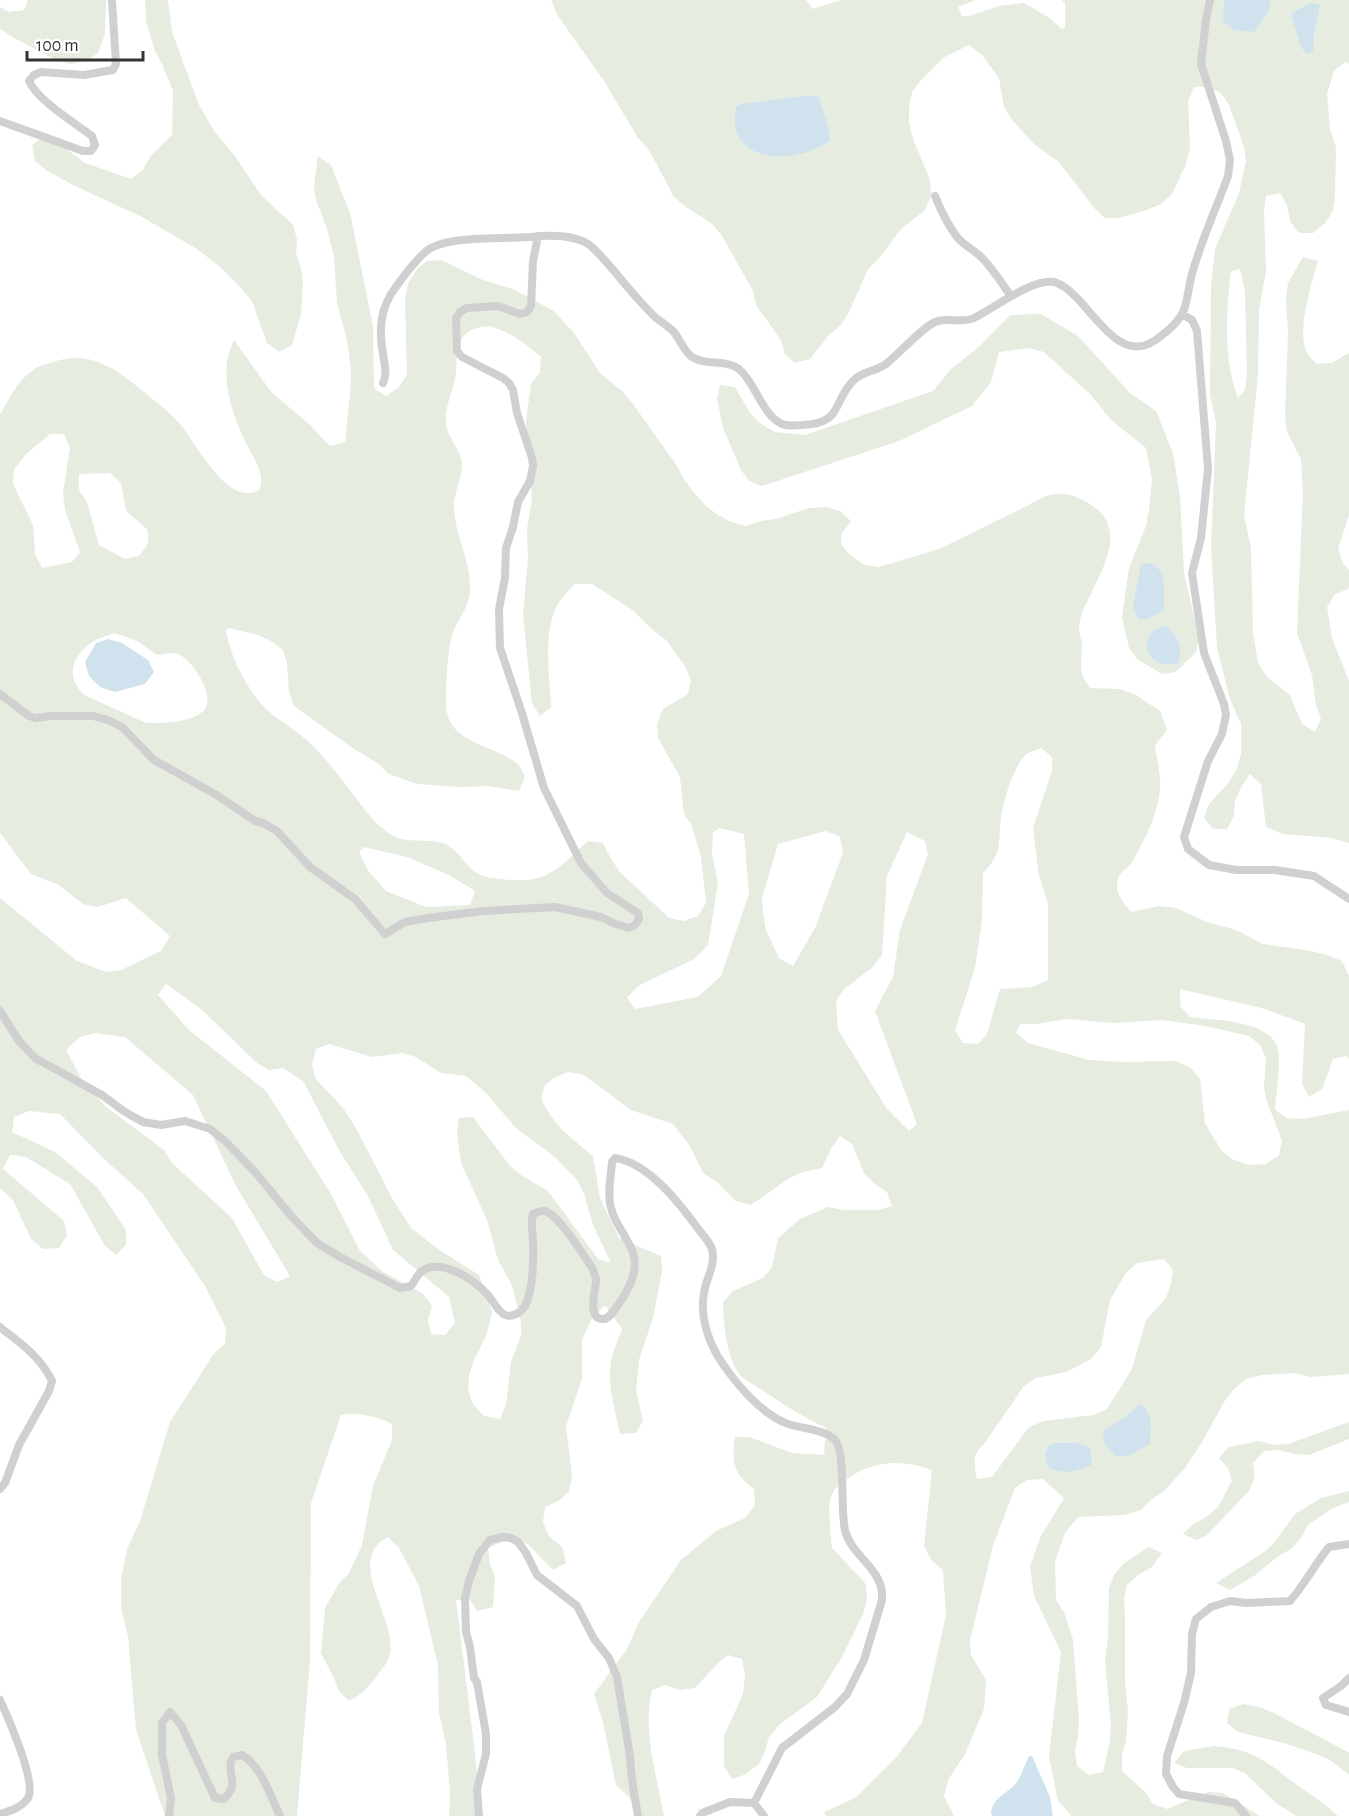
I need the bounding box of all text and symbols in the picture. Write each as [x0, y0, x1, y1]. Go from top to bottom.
scale bar [27, 24, 142, 62]
text: 100 m [36, 37, 79, 55]

